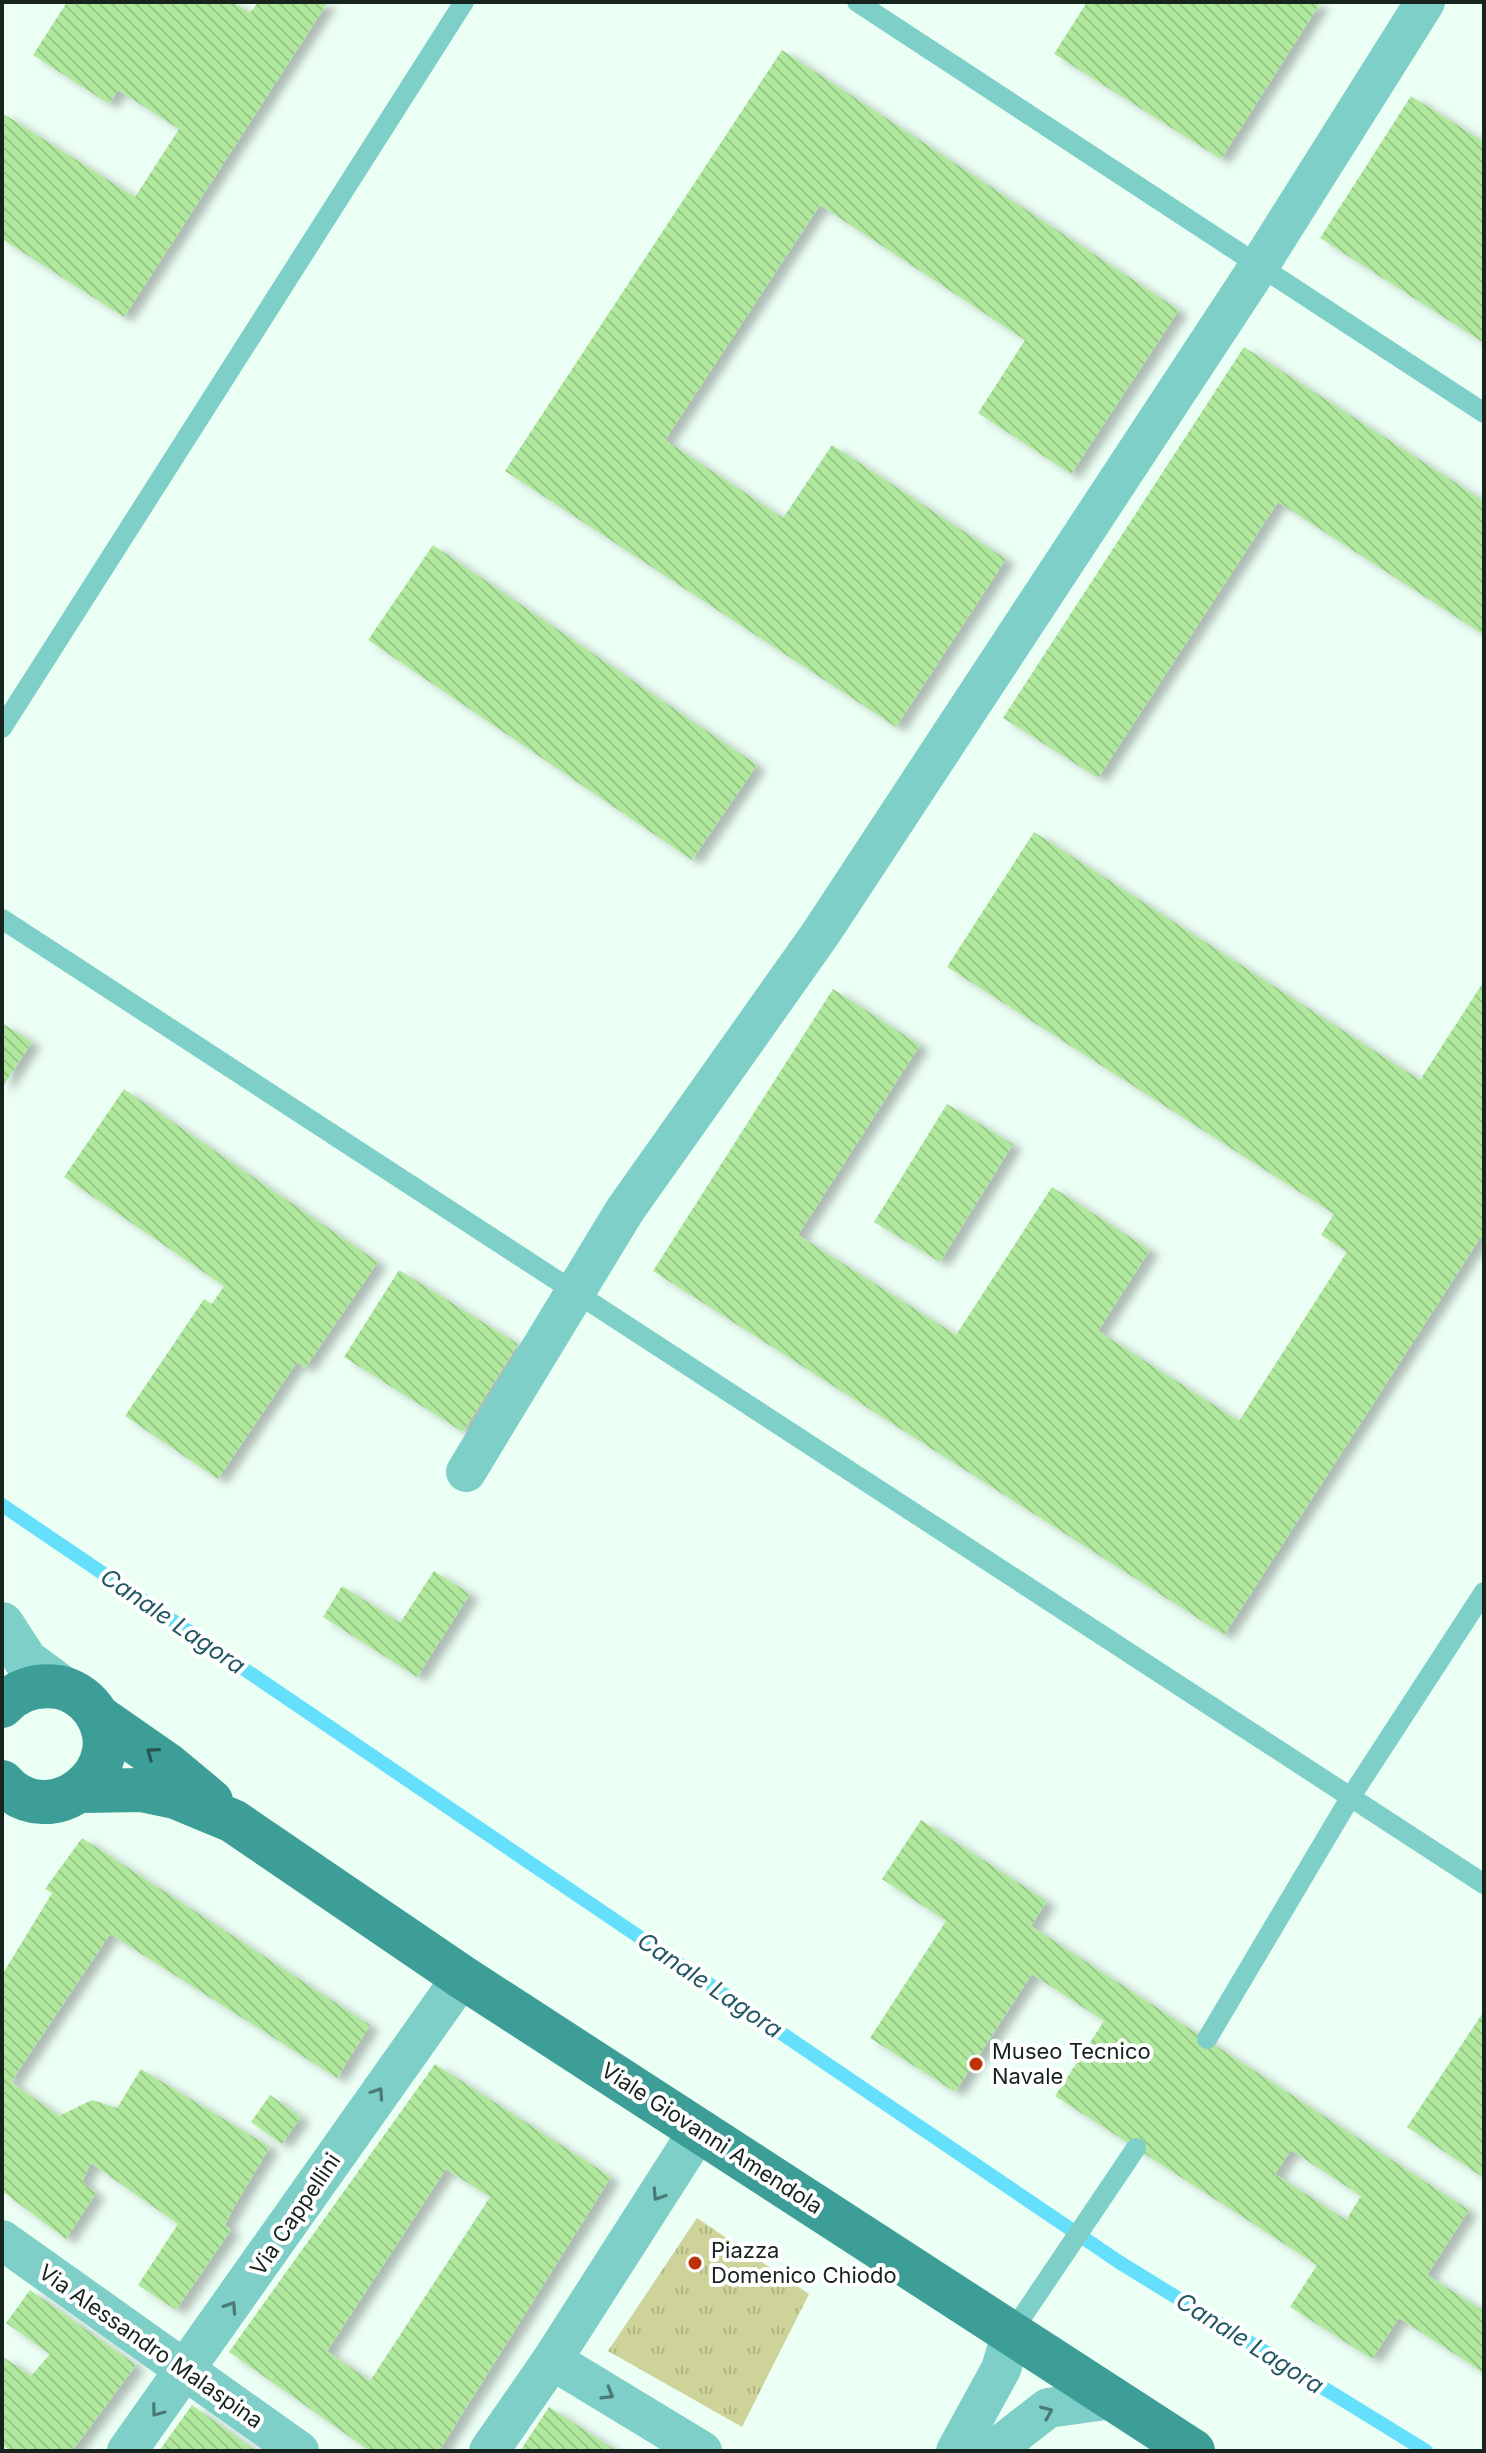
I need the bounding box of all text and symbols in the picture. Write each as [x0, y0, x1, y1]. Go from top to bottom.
water label: Canale Lagora [95, 1562, 251, 1680]
one-way arrow [146, 1748, 161, 1763]
water label: Canale Lagora [632, 1926, 788, 2044]
place label: Museo Tecnico Navale [992, 2038, 1151, 2089]
marker: Museo Tecnico Navale [967, 2055, 985, 2073]
street label: Viale Giovanni Amendola [597, 2057, 827, 2219]
one-way arrow [368, 2087, 383, 2102]
street label: Via Cappellini [245, 2148, 345, 2280]
one-way arrow [652, 2187, 667, 2201]
place label: Piazza Domenico Chiodo [711, 2237, 897, 2288]
marker: Piazza Domenico Chiodo [686, 2254, 704, 2272]
street label: Via Alessandro Malaspina [34, 2259, 268, 2433]
water label: Canale Lagora [1171, 2286, 1329, 2400]
one-way arrow [221, 2302, 236, 2316]
one-way arrow [599, 2384, 614, 2399]
one-way arrow [152, 2403, 167, 2417]
one-way arrow [1040, 2405, 1054, 2422]

